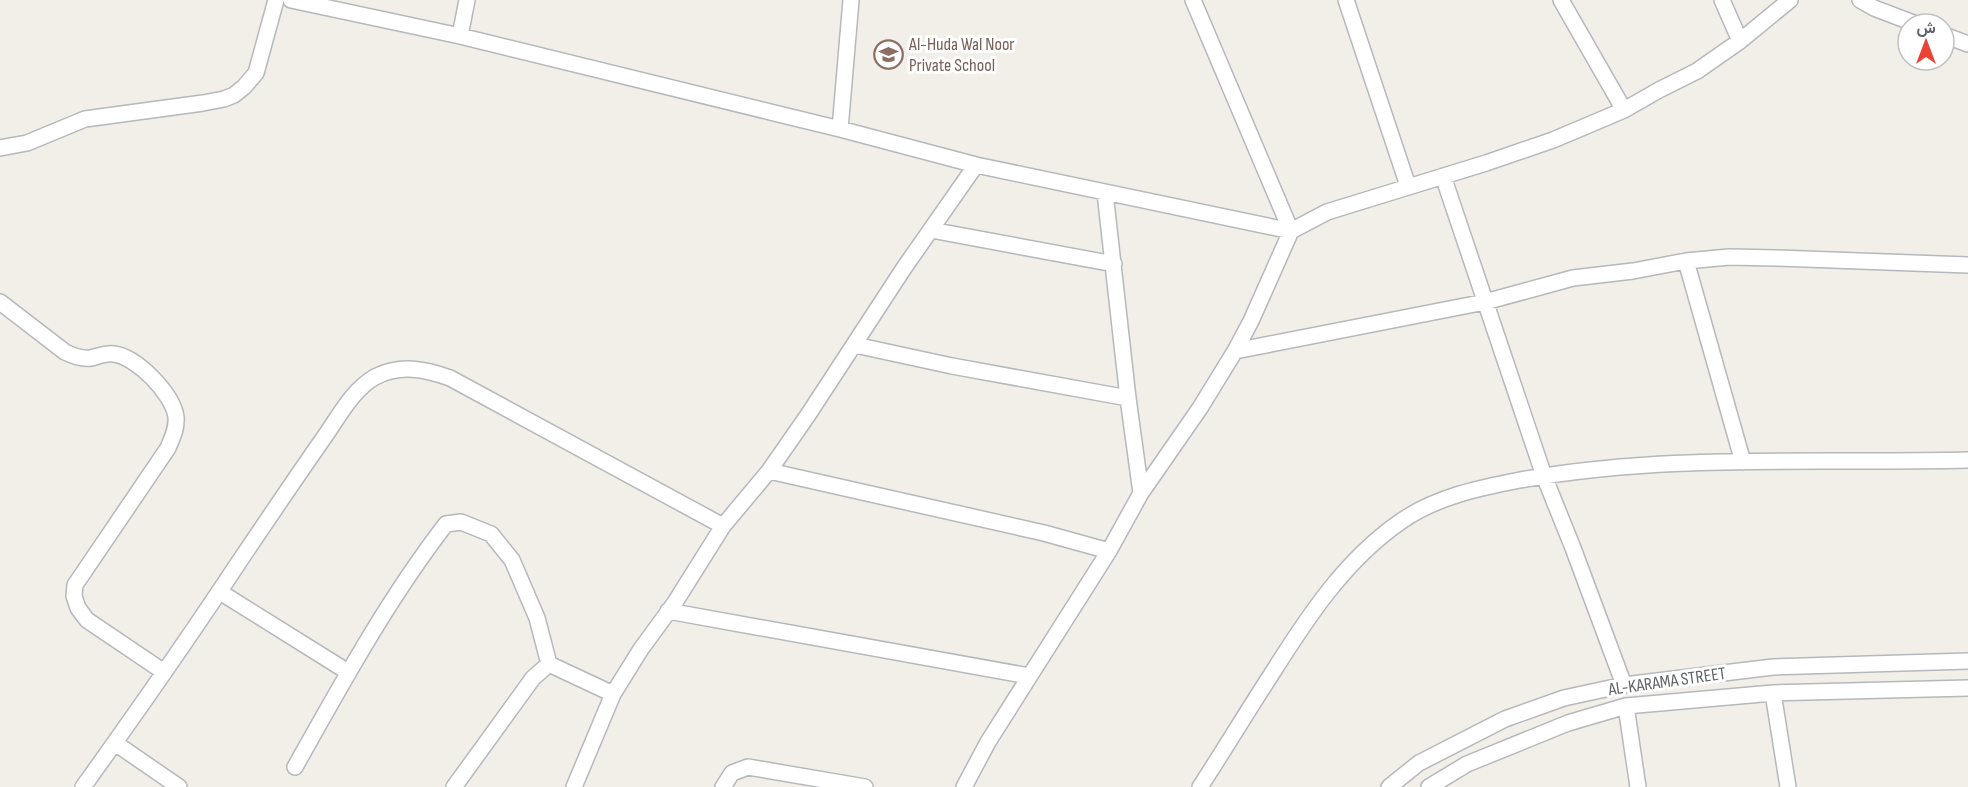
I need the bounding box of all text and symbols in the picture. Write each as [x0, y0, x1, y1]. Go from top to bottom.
north arrow [1896, 12, 1956, 72]
text: ش [1916, 19, 1936, 38]
place label: Al-Huda Wal Noor Private School [908, 34, 1015, 76]
school or university icon: Al-Huda Wal Noor Private School [872, 38, 904, 70]
street label: AL-KARAMA STREET [1606, 663, 1727, 700]

